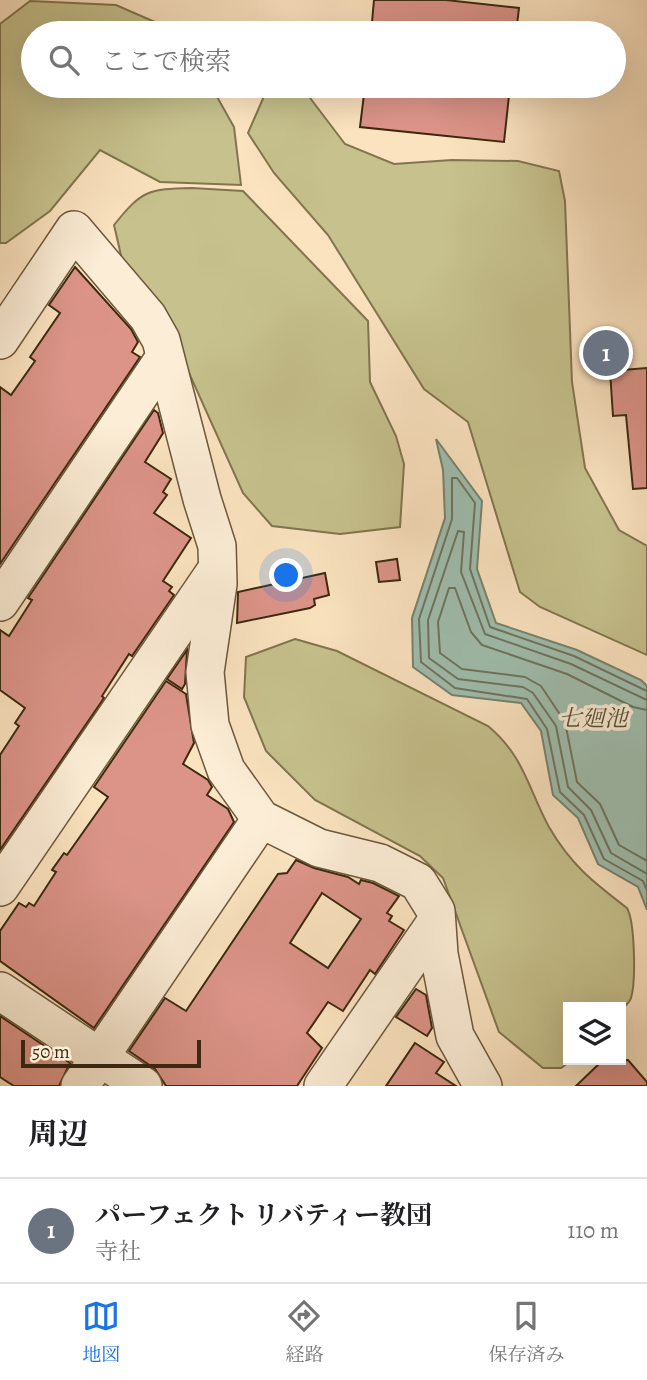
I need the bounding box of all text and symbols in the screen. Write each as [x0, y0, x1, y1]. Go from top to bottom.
search box [21, 21, 626, 98]
icon: search [45, 41, 83, 79]
text: ここで検索 [101, 44, 231, 79]
pin: 1 [583, 327, 629, 379]
your location [269, 558, 303, 592]
water label: 七廻池 [559, 703, 631, 734]
map controls [563, 1002, 626, 1065]
button: layers [563, 1002, 626, 1065]
scale bar [21, 1037, 201, 1069]
text: 50 m [32, 1039, 70, 1065]
text: 周辺 [28, 1114, 88, 1154]
text: パーフェクト リバティー教団 [95, 1198, 432, 1233]
text: 1 [47, 1215, 55, 1246]
text: 110 m [567, 1215, 619, 1246]
text: 寺社 [95, 1236, 141, 1267]
tab: 地図 [82, 1297, 121, 1368]
tab: 経路 [285, 1297, 324, 1368]
tab: 保存済み [488, 1297, 565, 1368]

